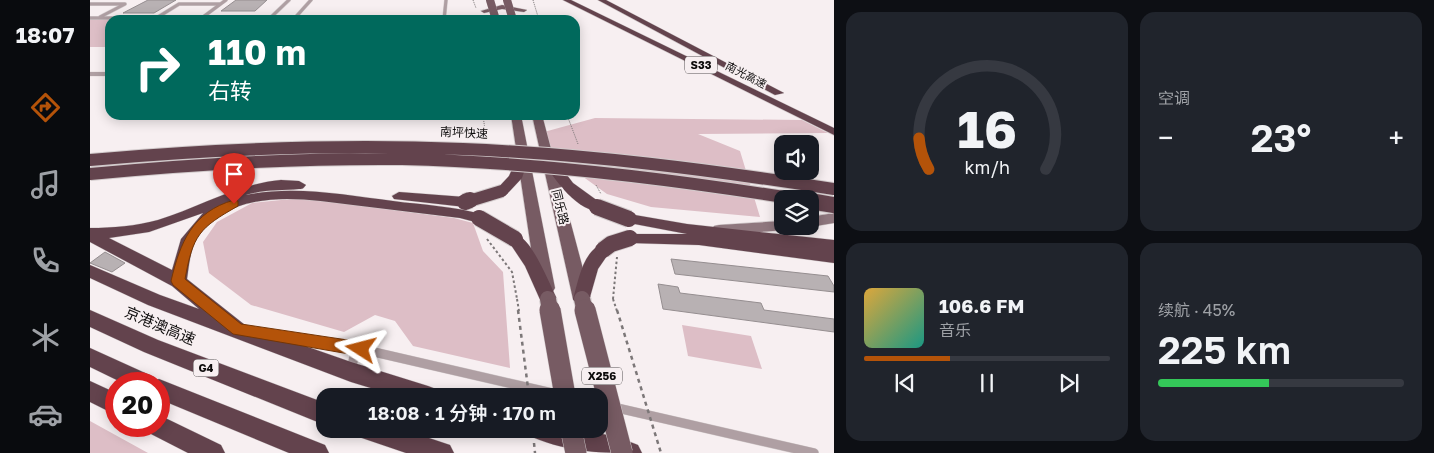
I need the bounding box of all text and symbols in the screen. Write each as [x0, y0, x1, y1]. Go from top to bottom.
text: 18:07 [16, 21, 74, 48]
text: 110 m [208, 31, 306, 73]
icon: right [125, 35, 190, 100]
road number: S33 [685, 56, 717, 74]
street label: 南光高速 [724, 59, 769, 90]
text: 右转 [208, 77, 252, 104]
text: 空调 [1158, 88, 1190, 108]
icon: directions [28, 90, 63, 125]
text: 16 [957, 97, 1017, 159]
text: 23° [1251, 115, 1311, 160]
text: − [1158, 121, 1173, 154]
text: + [1389, 121, 1404, 154]
street label: 南坪快速 [440, 124, 488, 141]
map controls [774, 135, 819, 235]
button: sound [774, 135, 819, 180]
pin [213, 153, 255, 204]
text: km/h [964, 156, 1010, 178]
icon: arrive [220, 160, 248, 188]
icon: music [28, 167, 63, 202]
street label: 同乐路 [549, 188, 572, 226]
button: layers [774, 190, 819, 235]
icon: phone [28, 243, 63, 278]
text: 106.6 FM [939, 294, 1024, 317]
text: 续航 · 45% [1158, 300, 1235, 320]
street label: 京港澳高速 [122, 302, 198, 348]
icon: climate [28, 320, 63, 355]
text: 音乐 [939, 320, 971, 340]
position arrow [334, 322, 386, 374]
text: 225 km [1158, 327, 1291, 372]
road number: G4 [194, 359, 218, 376]
road number: X256 [582, 368, 622, 384]
icon: previous [891, 369, 919, 397]
icon: pause [973, 369, 1001, 397]
icon: next [1055, 369, 1083, 397]
speed limit sign: 20 [105, 372, 170, 437]
icon: car [28, 397, 63, 432]
text: 18:08 · 1 分钟 · 170 m [368, 401, 556, 424]

